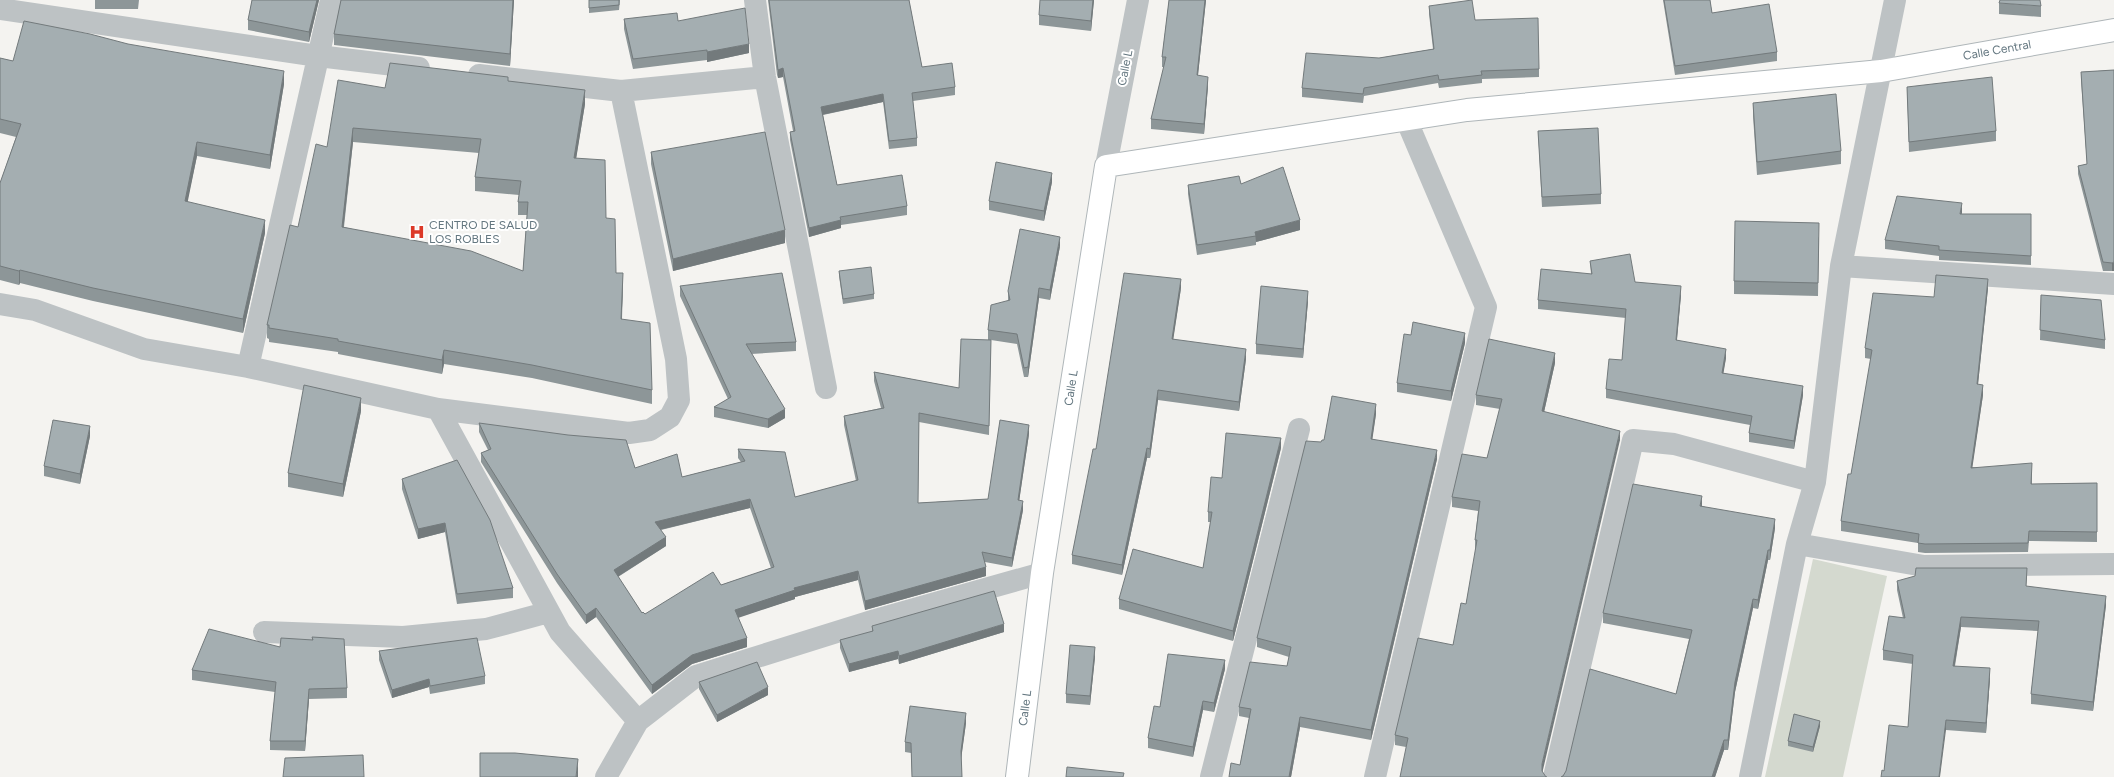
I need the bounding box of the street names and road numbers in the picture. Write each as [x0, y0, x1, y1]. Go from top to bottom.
street label: Calle Central [1962, 37, 2032, 63]
street label: Calle L [1115, 48, 1135, 87]
street label: Calle L [1061, 368, 1081, 407]
street label: Calle L [1016, 689, 1034, 727]

